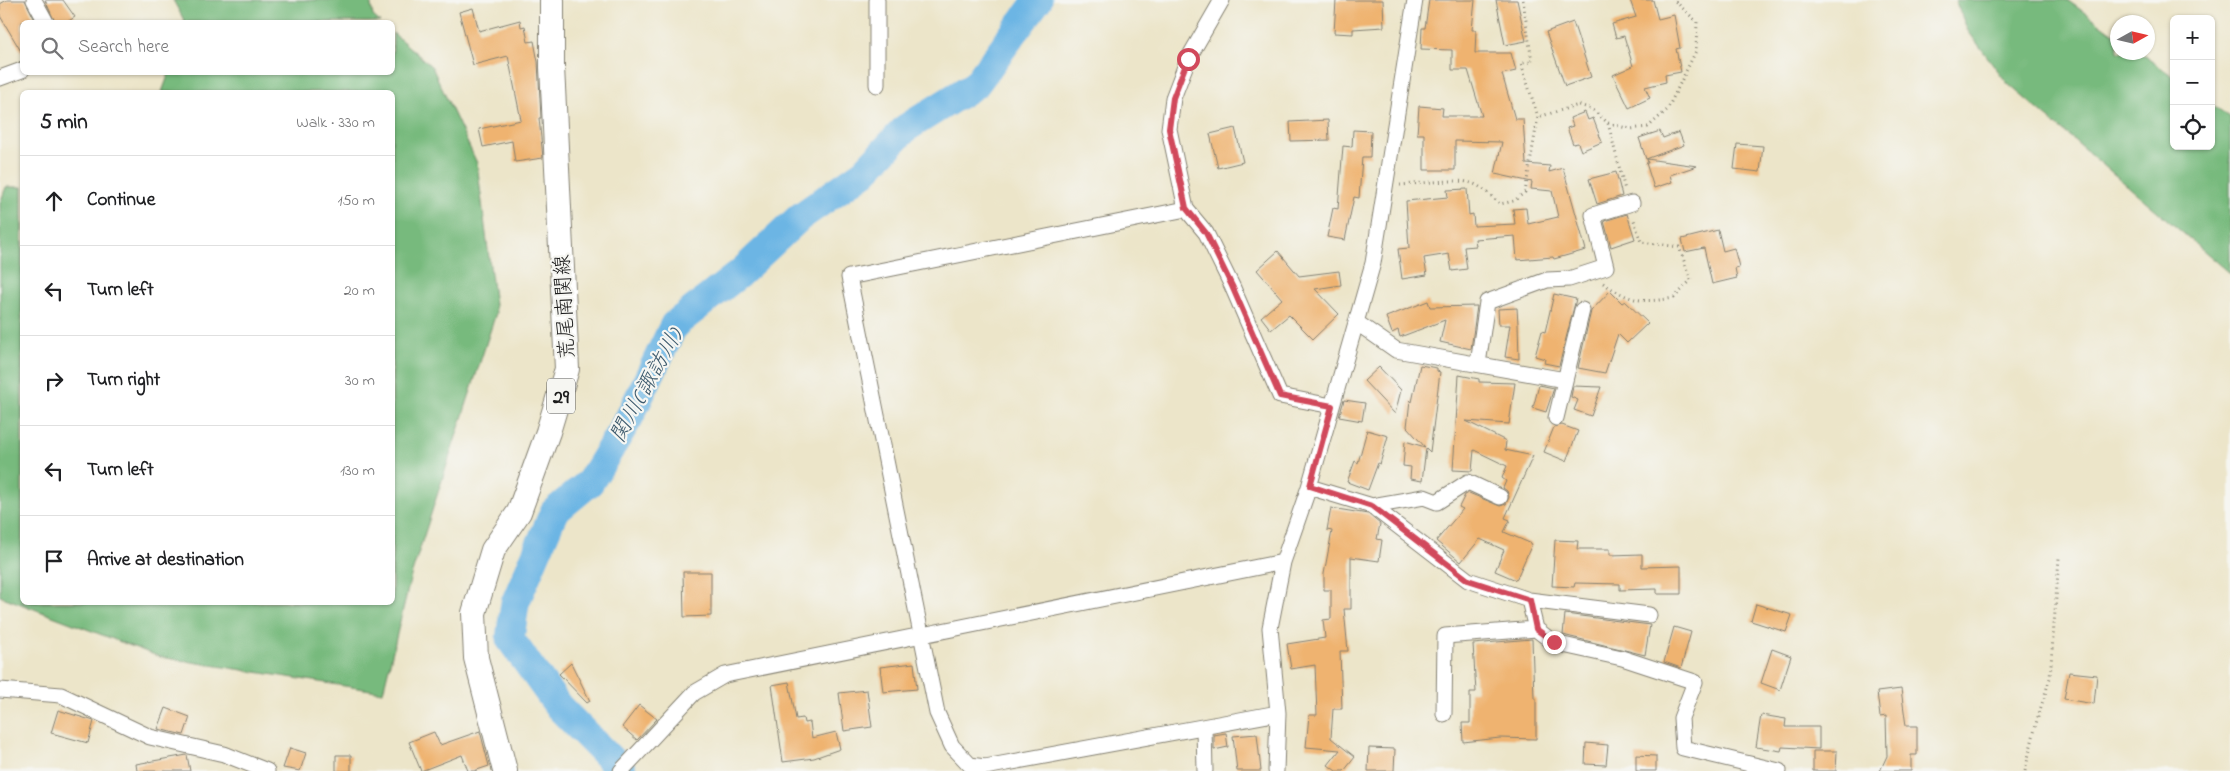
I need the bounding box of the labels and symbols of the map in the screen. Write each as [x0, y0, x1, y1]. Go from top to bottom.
north arrow [2110, 15, 2155, 60]
route start [1177, 48, 1200, 71]
street label: 荒尾南関線 [548, 254, 584, 360]
water label: 関川(諏訪川) [603, 321, 693, 449]
road number: 29 [547, 378, 575, 414]
route end [1543, 631, 1566, 654]

